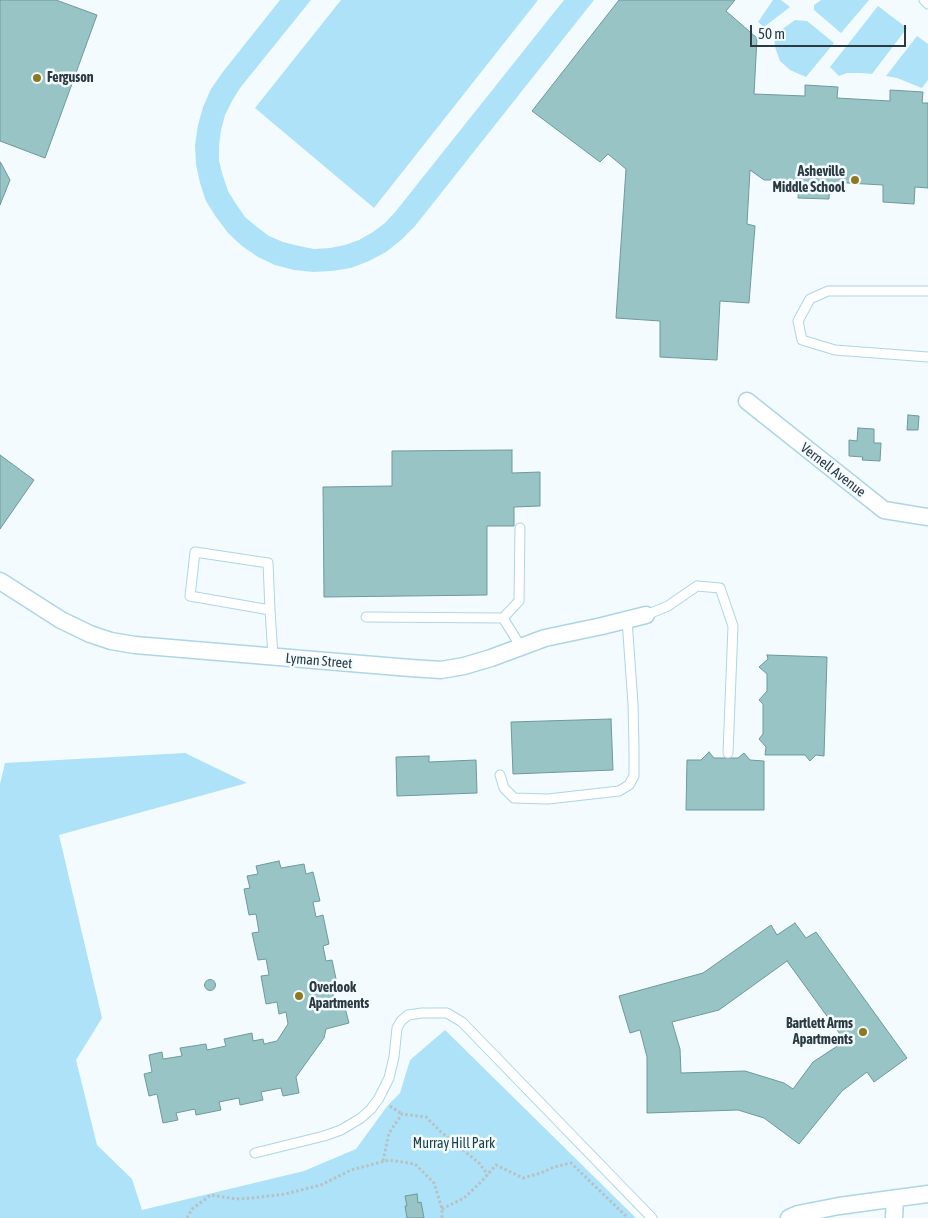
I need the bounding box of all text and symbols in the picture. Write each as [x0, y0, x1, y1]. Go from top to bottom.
scale bar [753, 15, 909, 47]
text: 50 m [758, 25, 785, 42]
place label: Ferguson [47, 70, 94, 86]
marker: Ferguson [31, 72, 43, 84]
place label: Asheville Middle School [773, 164, 845, 196]
marker: Asheville Middle School [849, 174, 861, 186]
street label: Vernell Avenue [797, 439, 869, 501]
street label: Lyman Street [285, 650, 353, 672]
place label: Overlook Apartments [309, 980, 369, 1012]
marker: Overlook Apartments [293, 990, 305, 1002]
place label: Bartlett Arms Apartments [786, 1016, 853, 1048]
marker: Bartlett Arms Apartments [857, 1026, 869, 1038]
park label: Murray Hill Park [413, 1136, 495, 1152]

